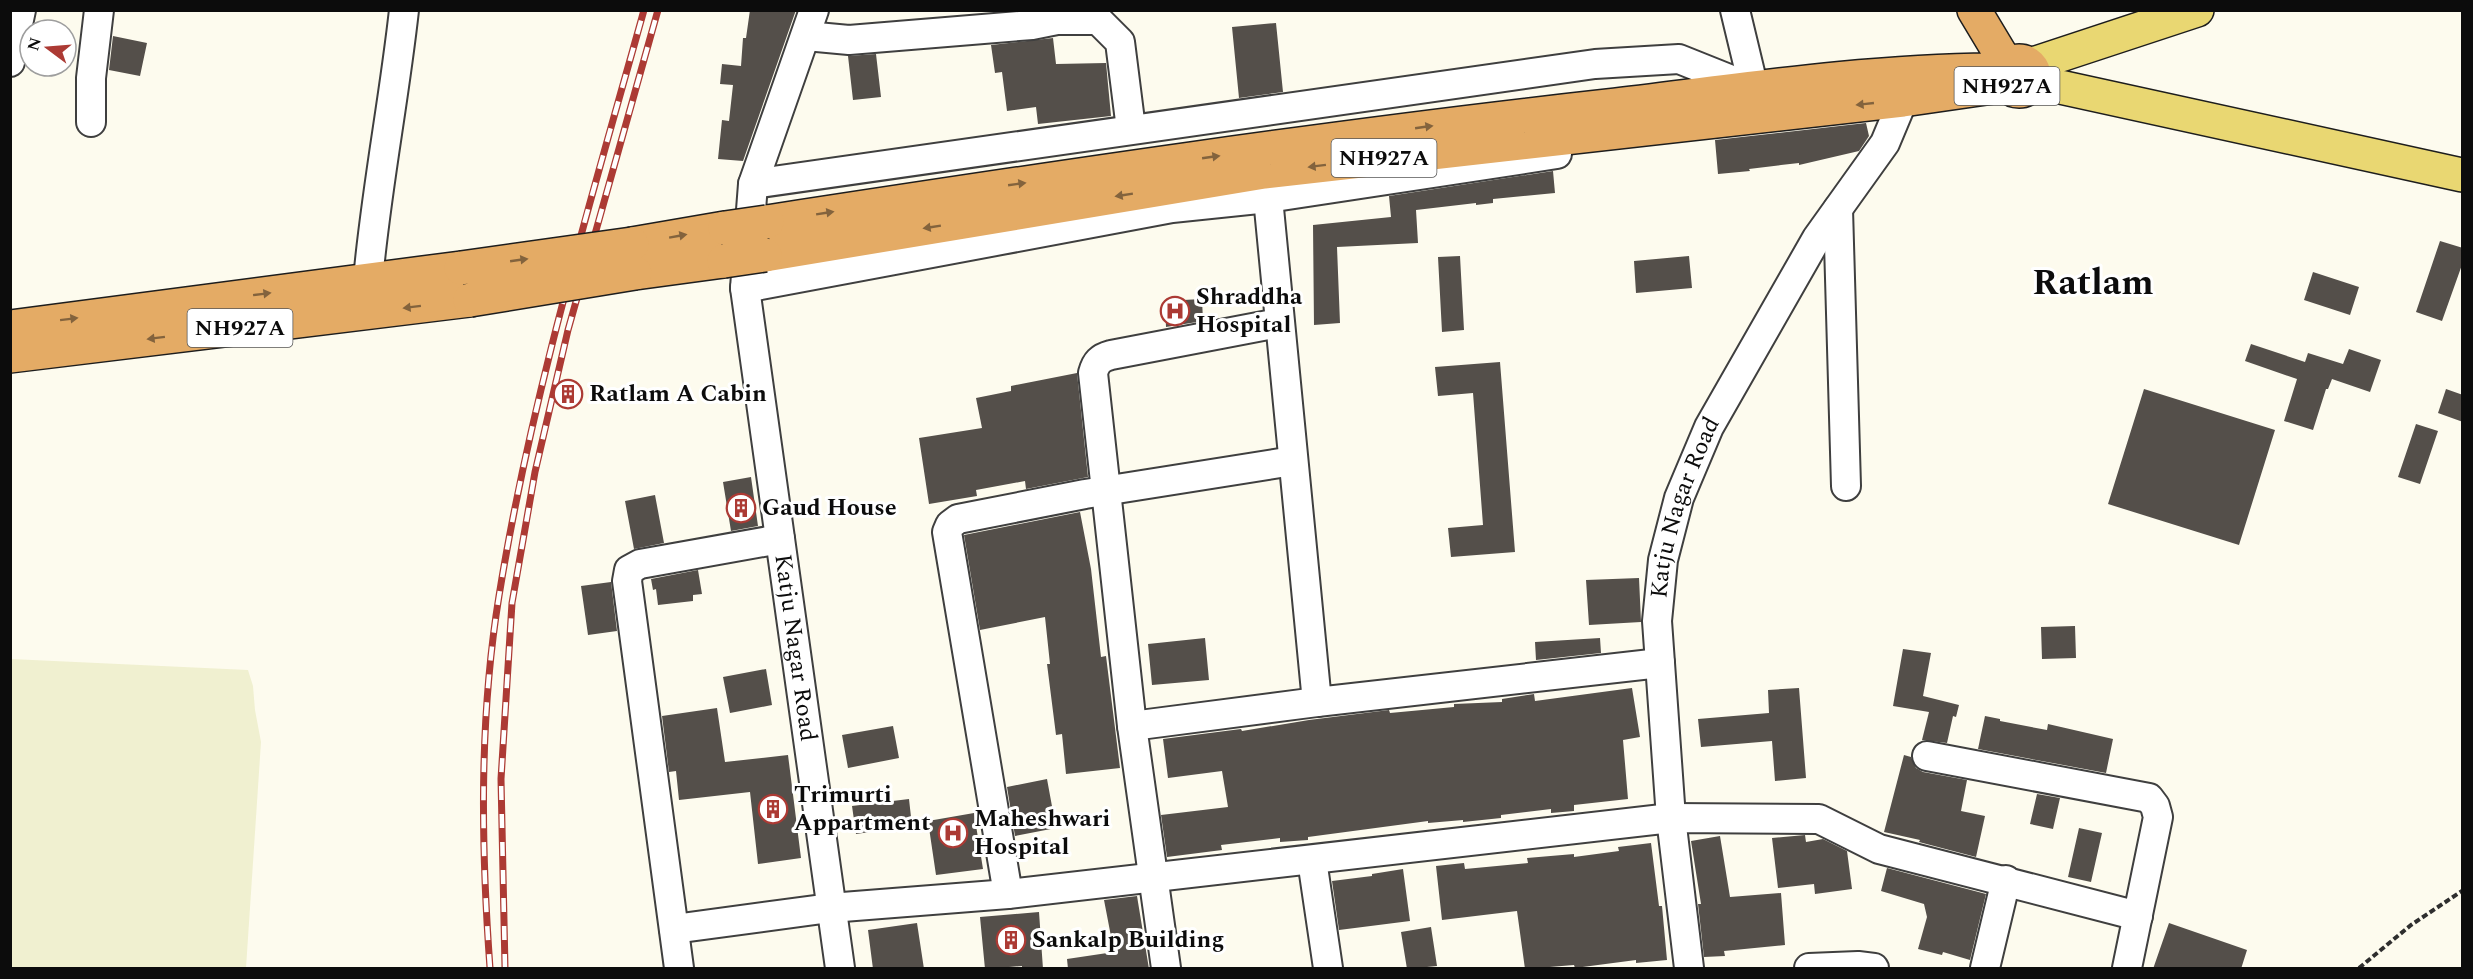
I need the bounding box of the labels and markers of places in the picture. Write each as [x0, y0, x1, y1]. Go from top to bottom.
place label: Shraddha Hospital [1196, 279, 1303, 343]
hospital icon: Shraddha Hospital [1159, 295, 1191, 327]
place label: Ratlam A Cabin [589, 376, 767, 412]
building icon: Ratlam A Cabin [552, 378, 584, 410]
place label: Gaud House [762, 490, 897, 526]
building icon: Gaud House [725, 492, 757, 524]
place label: Trimurti Appartment [794, 777, 930, 841]
building icon: Trimurti Appartment [757, 793, 789, 825]
place label: Maheshwari Hospital [974, 801, 1110, 865]
hospital icon: Maheshwari Hospital [937, 817, 969, 849]
place label: Sankalp Building [1032, 922, 1224, 958]
building icon: Sankalp Building [995, 924, 1027, 956]

